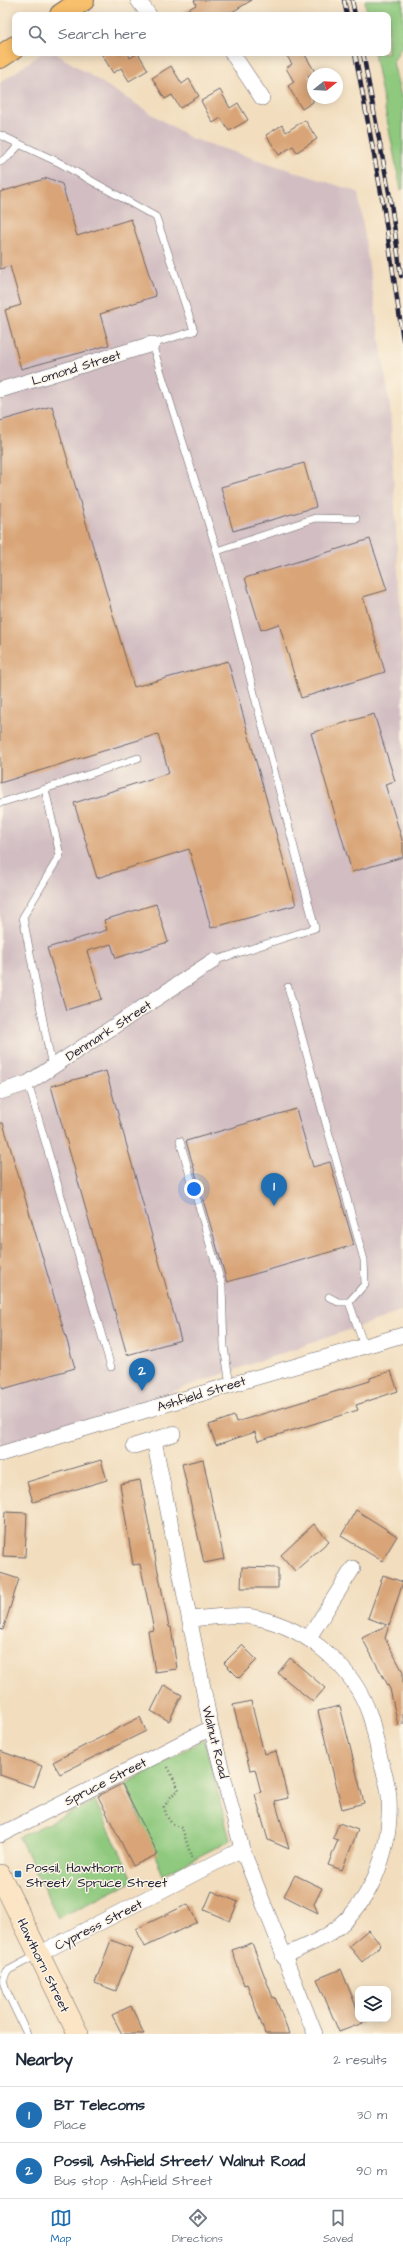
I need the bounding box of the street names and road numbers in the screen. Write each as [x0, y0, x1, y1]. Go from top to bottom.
street label: Lomond Street [30, 346, 124, 390]
street label: Denmark Street [62, 996, 156, 1065]
street label: Ashfield Street [155, 1372, 249, 1416]
street label: Walnut Road [197, 1704, 233, 1781]
street label: Spruce Street [61, 1753, 150, 1810]
street label: Cypress Street [52, 1895, 146, 1956]
street label: Hawthorn Street [12, 1915, 74, 2016]

